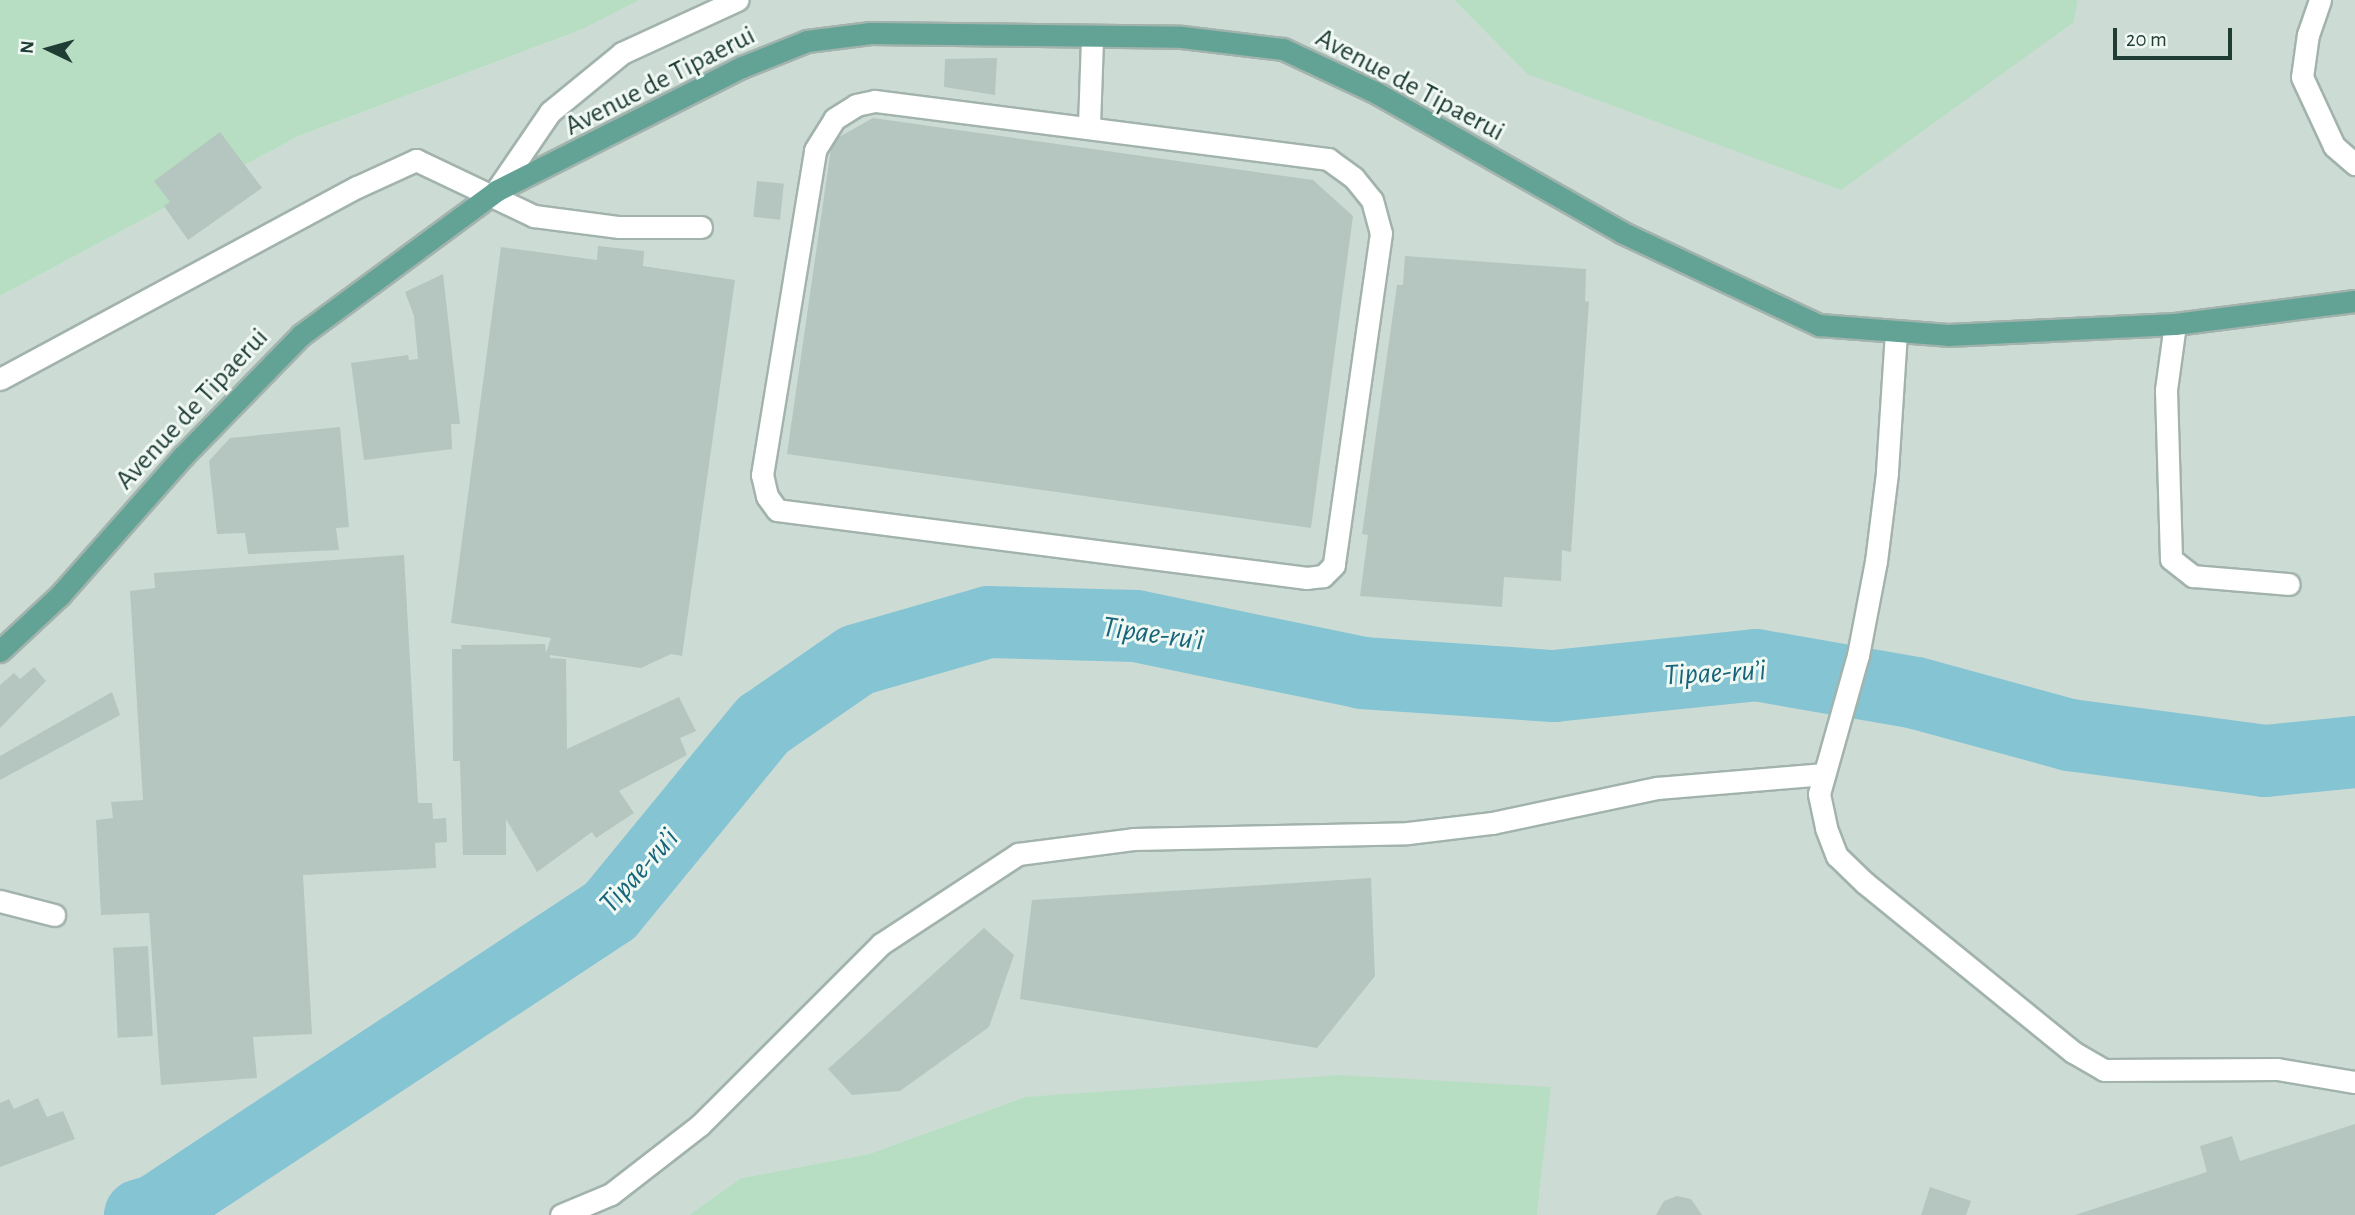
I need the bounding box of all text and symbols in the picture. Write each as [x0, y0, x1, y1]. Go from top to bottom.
north arrow [14, 14, 84, 84]
scale bar [2117, 14, 2236, 58]
street label: Avenue de Tipaerui [559, 19, 761, 143]
street label: Avenue de Tipaerui [1310, 21, 1510, 149]
text: 20 m [2126, 29, 2167, 50]
text: N [18, 40, 38, 55]
street label: Avenue de Tipaerui [108, 321, 276, 497]
water label: Tipae-ru’i [1100, 609, 1206, 659]
water label: Tipae-ru’i [1663, 652, 1767, 694]
water label: Tipae-ru’i [591, 821, 687, 921]

